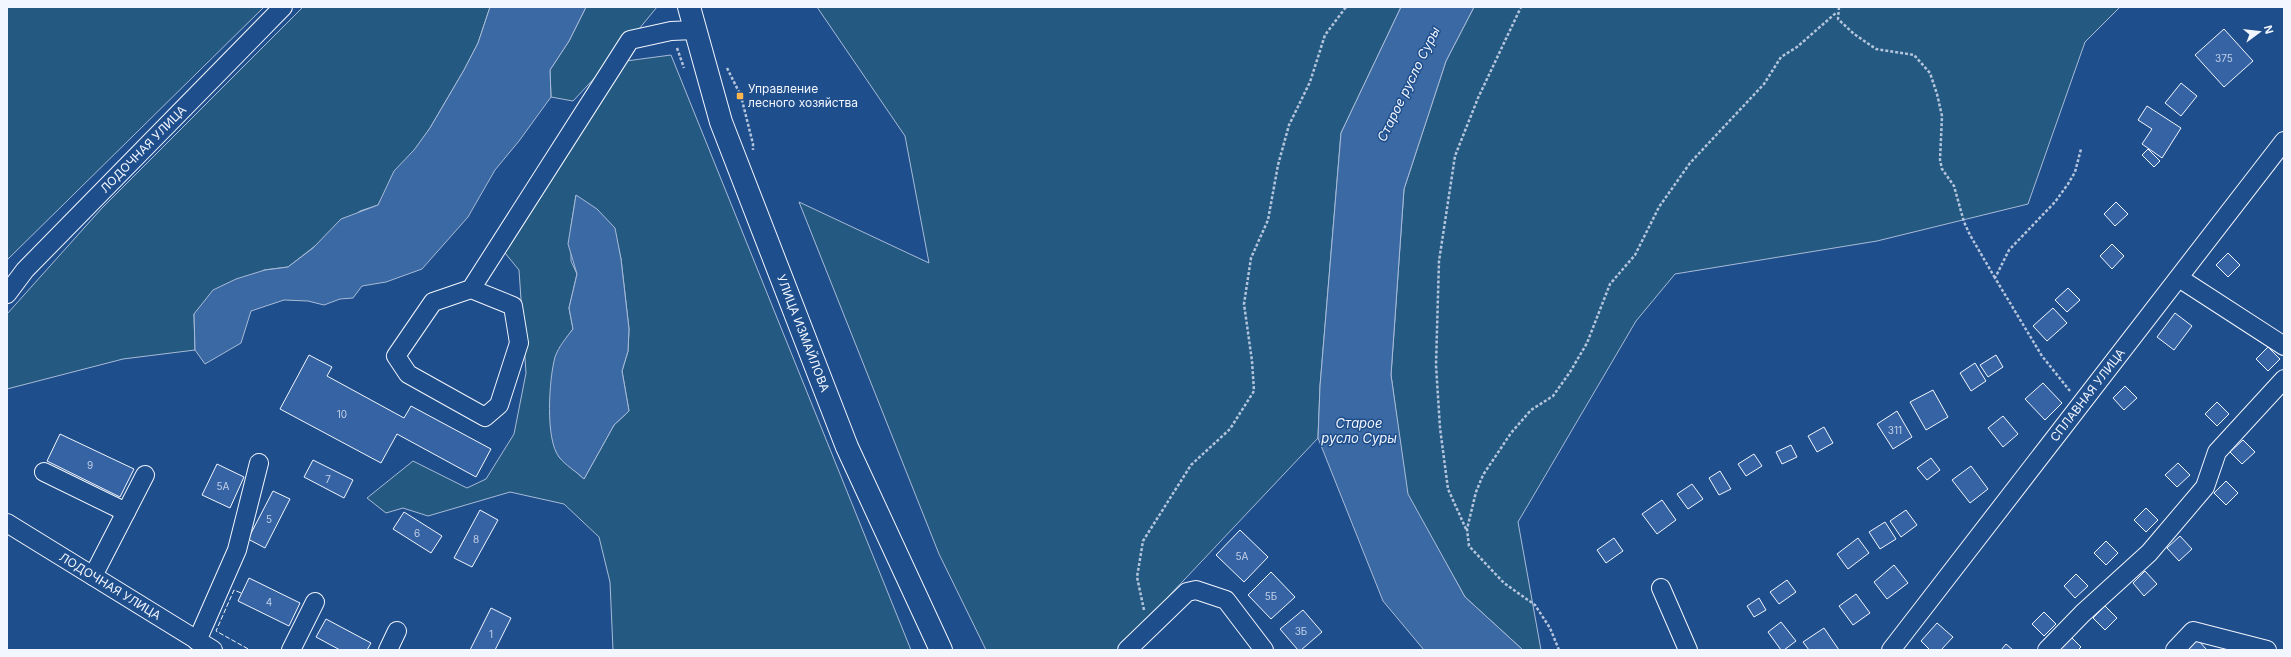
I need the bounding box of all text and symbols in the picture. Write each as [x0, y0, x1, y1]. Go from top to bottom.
north arrow [2239, 12, 2279, 52]
water label: Старое русло Суры [1373, 24, 1443, 144]
text: N [2261, 24, 2277, 35]
house number: 375 [2215, 52, 2233, 64]
place label: Управление лесного хозяйства [748, 81, 858, 110]
marker: Управление лесного хозяйства [735, 91, 745, 101]
street label: ЛОДОЧНАЯ УЛИЦА [97, 102, 189, 196]
street label: УЛИЦА ИЗМАЙЛОВА [774, 272, 833, 394]
street label: СПЛАВНАЯ УЛИЦА [2047, 345, 2128, 444]
house number: 10 [337, 408, 347, 420]
water label: Старое русло Суры [1320, 415, 1397, 446]
house number: 311 [1888, 424, 1902, 436]
house number: 9 [87, 459, 93, 471]
house number: 7 [325, 473, 331, 485]
house number: 5А [217, 480, 230, 492]
house number: 5 [266, 513, 272, 525]
house number: 6 [414, 527, 420, 539]
house number: 8 [473, 533, 479, 545]
street label: ЛОДОЧНАЯ УЛИЦА [57, 549, 164, 623]
house number: 5А [1236, 550, 1249, 562]
house number: 5Б [1265, 590, 1277, 602]
house number: 4 [266, 596, 272, 608]
house number: 3Б [1295, 625, 1307, 637]
house number: 1 [489, 628, 493, 640]

